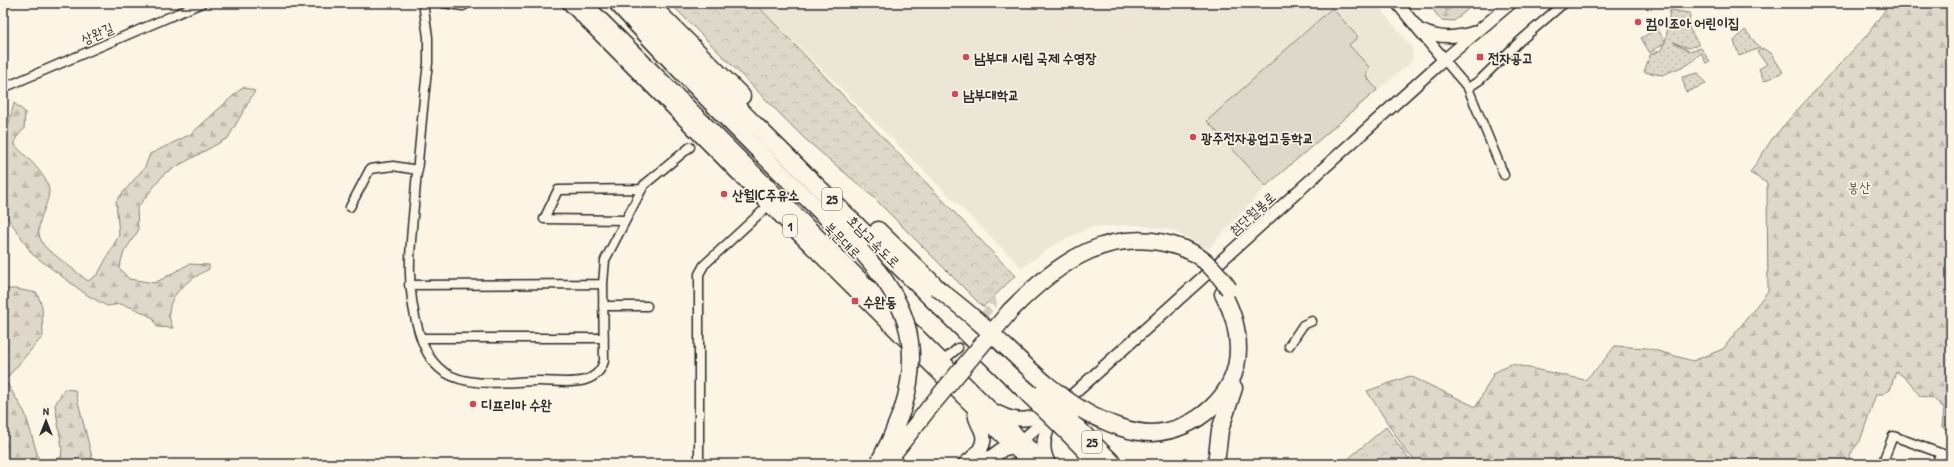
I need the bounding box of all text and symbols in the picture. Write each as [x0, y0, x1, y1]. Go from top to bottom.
place label: 컴이조아 어린이집 [1646, 13, 1739, 32]
street label: 상완길 [78, 17, 117, 48]
marker: 컴이조아 어린이집 [1633, 17, 1643, 27]
place label: 남부대 시립 국제 수영장 [974, 48, 1097, 67]
place label: 전자공고 [1488, 48, 1533, 67]
marker: 남부대 시립 국제 수영장 [961, 52, 971, 62]
marker: 전자공고 [1475, 52, 1485, 62]
place label: 남부대학교 [963, 85, 1019, 104]
marker: 남부대학교 [950, 89, 960, 99]
place label: 광주전자공업고등학교 [1201, 128, 1314, 147]
marker: 광주전자공업고등학교 [1188, 132, 1198, 142]
park label: 봉산 [1848, 177, 1871, 196]
place label: 산월IC주유소 [732, 185, 799, 204]
street label: 첨단월봉로 [1225, 187, 1279, 239]
road number: 25 [822, 188, 842, 210]
marker: 산월IC주유소 [719, 189, 729, 199]
street label: 호남고속도로 [843, 210, 905, 272]
road number: 1 [783, 215, 797, 237]
street label: 북문대로 [820, 217, 866, 263]
place label: 수완동 [863, 292, 897, 311]
marker: 수완동 [850, 296, 860, 306]
place label: 디프리마 수완 [481, 395, 553, 414]
marker: 디프리마 수완 [468, 399, 478, 409]
north arrow [26, 401, 66, 441]
text: N [43, 404, 49, 418]
road number: 25 [1082, 431, 1102, 453]

